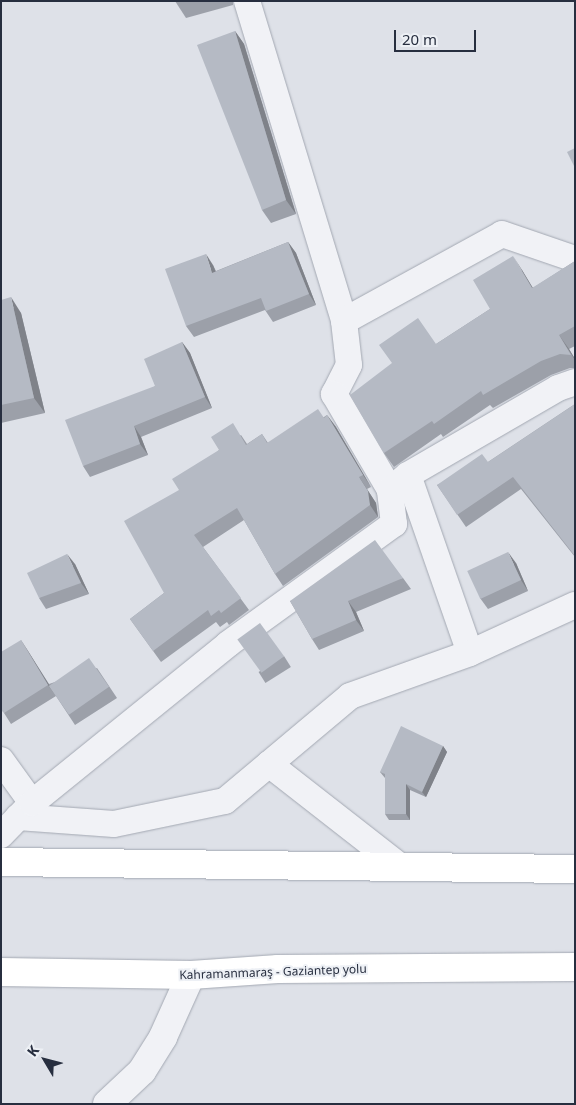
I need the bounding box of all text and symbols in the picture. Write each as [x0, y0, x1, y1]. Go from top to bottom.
scale bar [396, 20, 478, 52]
text: 20 m [402, 29, 437, 49]
street label: Kahramanmaraş - Gaziantep yolu [179, 962, 367, 982]
north arrow [20, 1035, 70, 1085]
text: K [22, 1041, 43, 1060]

